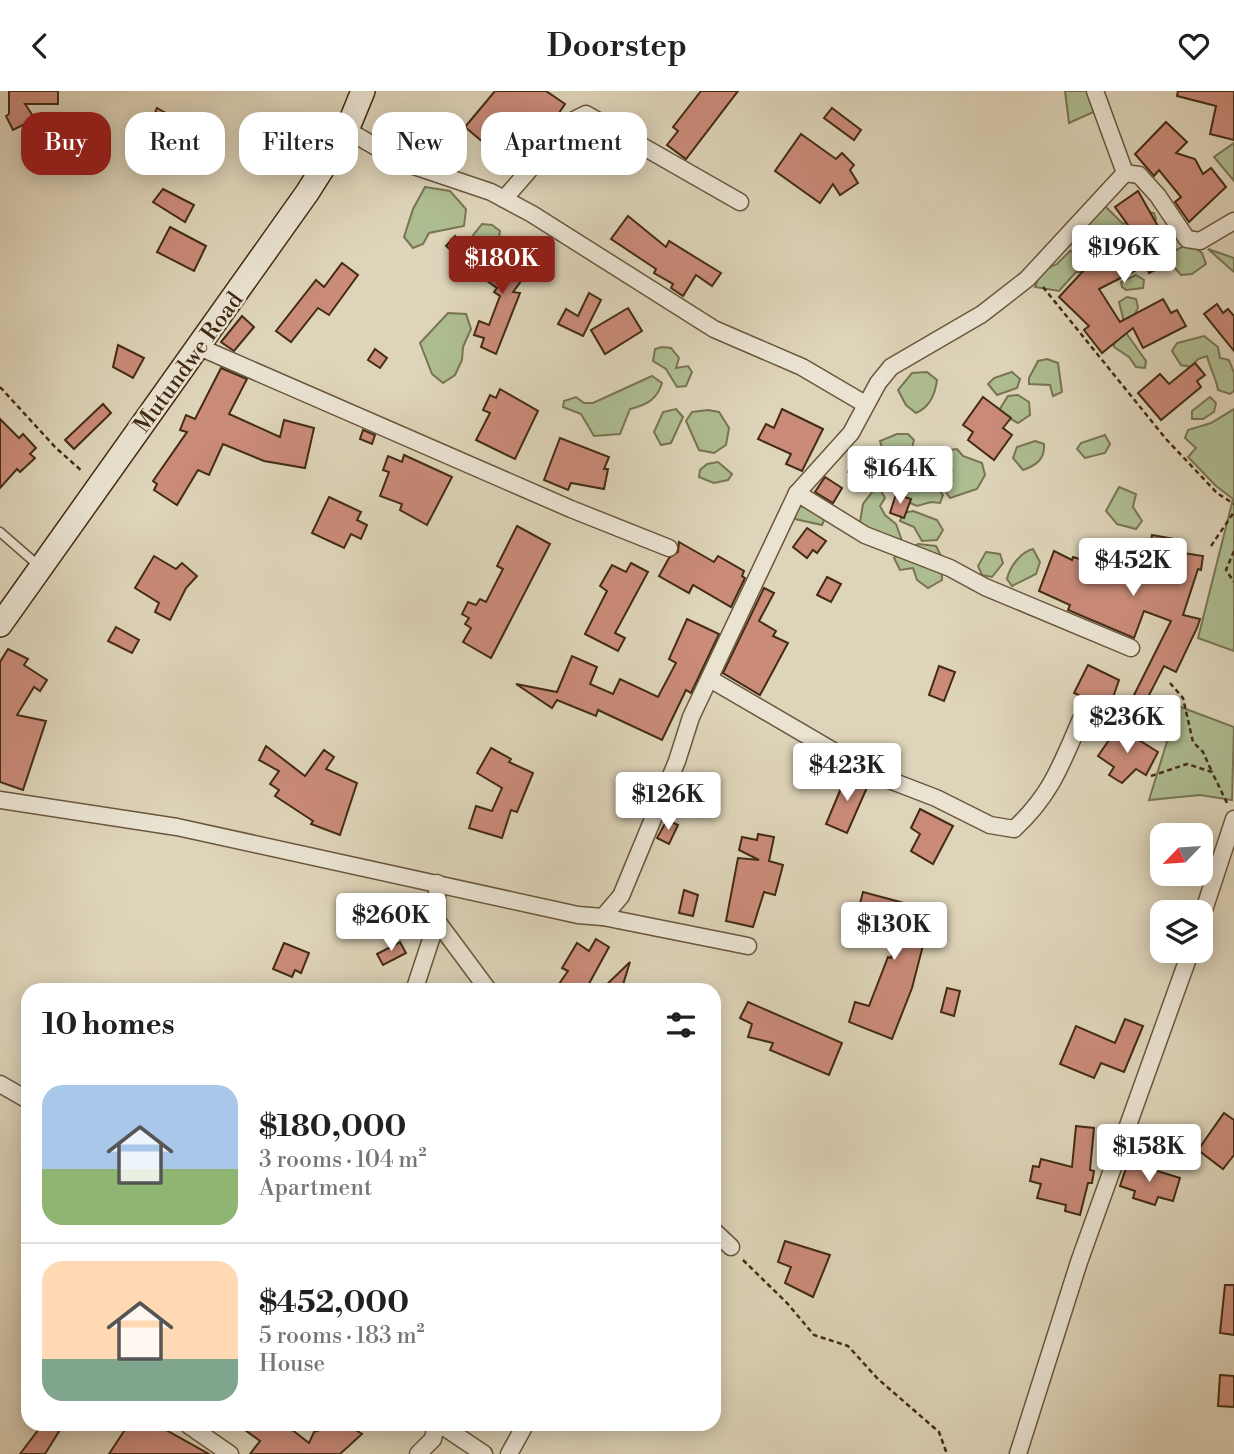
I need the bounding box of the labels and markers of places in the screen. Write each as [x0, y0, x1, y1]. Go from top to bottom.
pin: $196K [1075, 225, 1173, 285]
pin: $180K [453, 237, 551, 296]
pin: $164K [851, 447, 949, 506]
pin: $452K [1084, 539, 1182, 598]
pin: $236K [1078, 695, 1176, 755]
pin: $423K [798, 743, 896, 803]
pin: $126K [619, 773, 717, 832]
pin: $260K [342, 893, 440, 953]
pin: $130K [845, 903, 943, 962]
pin: $158K [1100, 1125, 1198, 1184]

